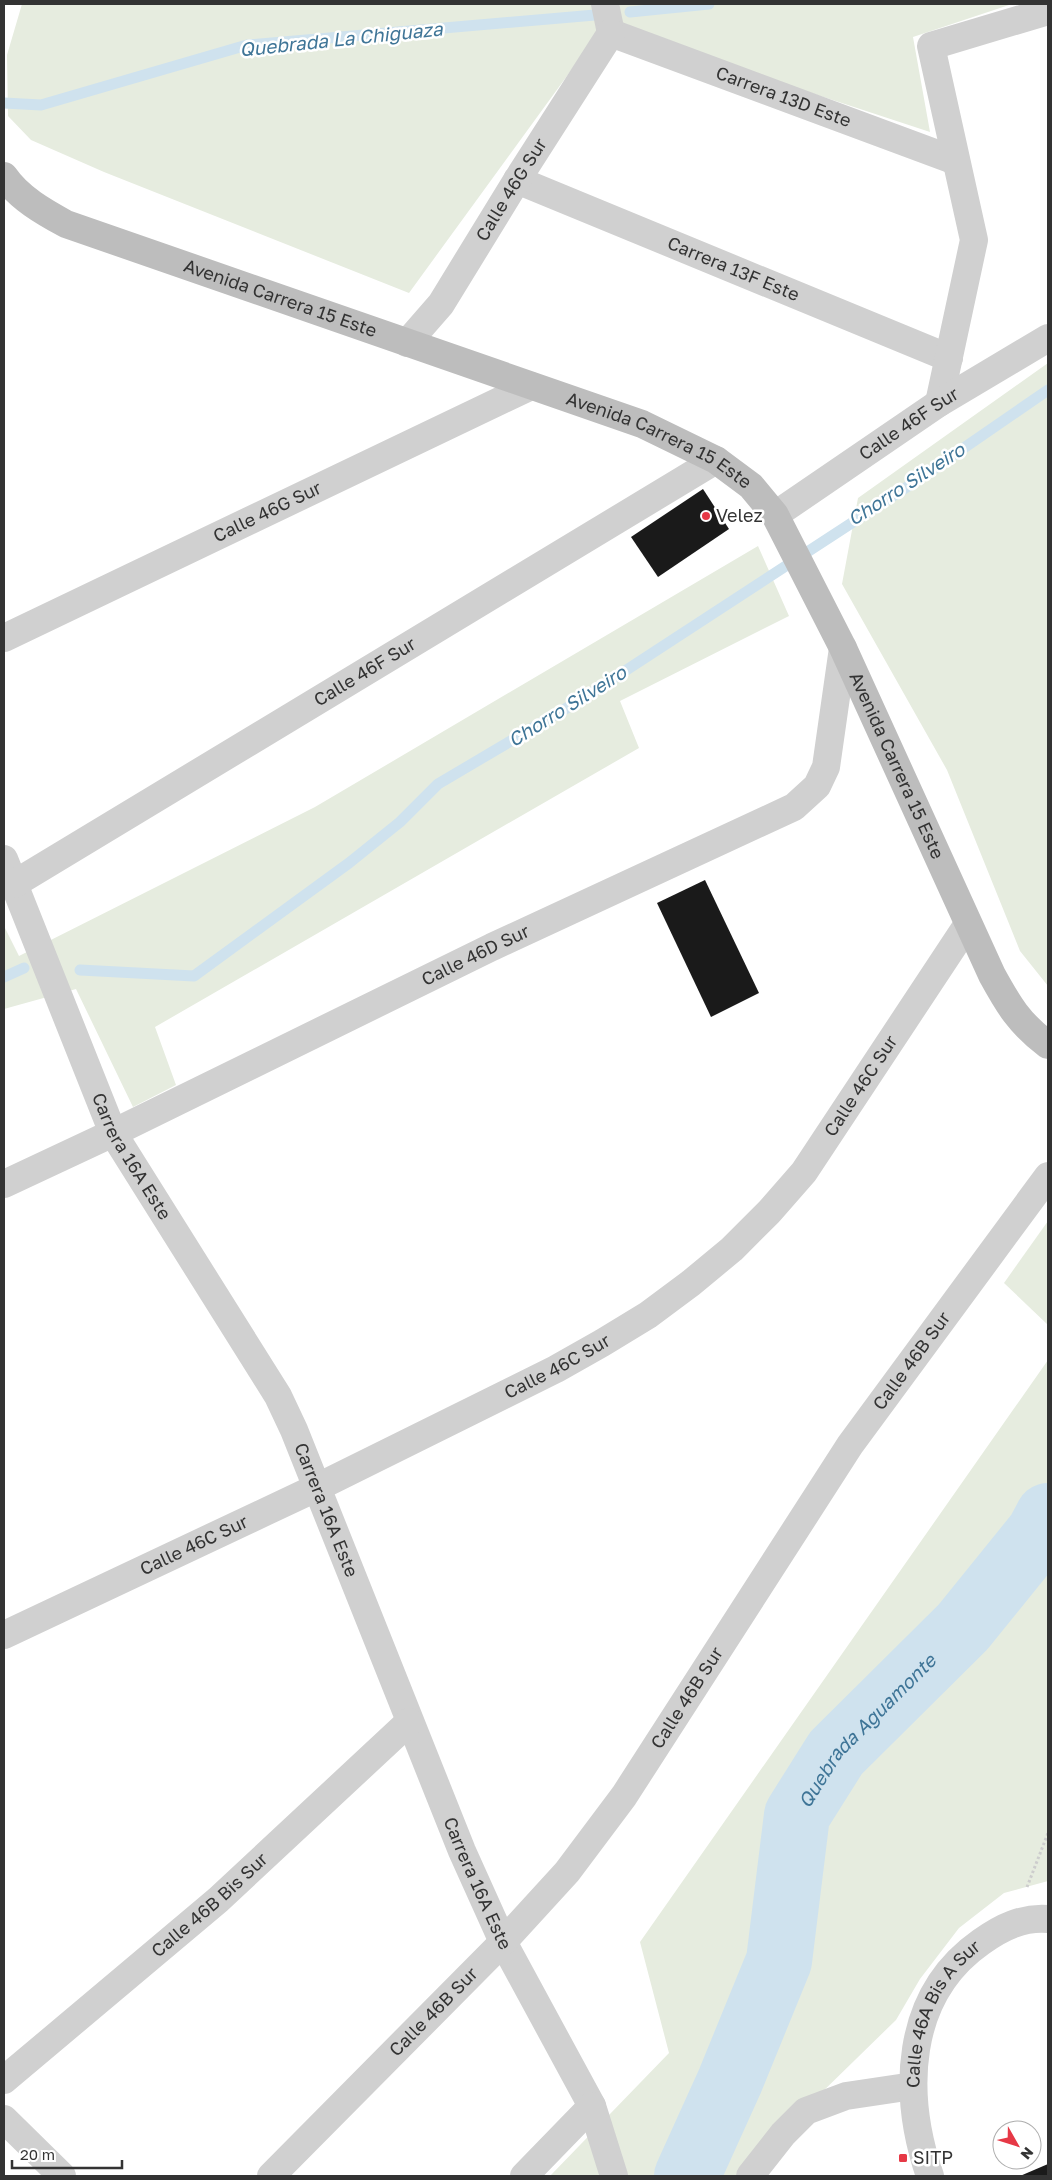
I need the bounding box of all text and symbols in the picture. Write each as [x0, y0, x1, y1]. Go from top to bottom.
water label: Quebrada La Chiguaza [238, 16, 445, 61]
street label: Carrera 13D Este [713, 61, 855, 131]
street label: Calle 46G Sur [470, 134, 551, 245]
street label: Carrera 13F Este [664, 231, 803, 305]
street label: Avenida Carrera 15 Este [181, 254, 380, 341]
street label: Calle 46F Sur [854, 382, 962, 464]
street label: Avenida Carrera 15 Este [564, 387, 756, 493]
water label: Chorro Silveiro [843, 436, 970, 530]
street label: Calle 46G Sur [209, 476, 325, 546]
place label: Velez [716, 504, 763, 526]
marker: Velez [700, 510, 712, 522]
street label: Calle 46F Sur [309, 632, 419, 710]
water label: Chorro Silveiro [504, 659, 631, 751]
street label: Avenida Carrera 15 Este [845, 668, 950, 862]
street label: Calle 46D Sur [417, 919, 533, 990]
street label: Calle 46C Sur [819, 1031, 901, 1140]
street label: Carrera 16A Este [88, 1089, 177, 1223]
street label: Calle 46B Sur [868, 1307, 954, 1414]
street label: Calle 46C Sur [500, 1329, 614, 1403]
street label: Carrera 16A Este [290, 1439, 363, 1580]
street label: Calle 46C Sur [136, 1510, 251, 1579]
street label: Calle 46B Sur [645, 1642, 727, 1752]
water label: Quebrada Aguamonte [793, 1647, 942, 1812]
street label: Carrera 16A Este [440, 1814, 517, 1953]
street label: Calle 46B Bis Sur [146, 1847, 272, 1961]
street label: Calle 46A Bis A Sur [902, 1935, 984, 2088]
street label: Calle 46B Sur [384, 1962, 482, 2060]
north arrow [992, 2120, 1042, 2170]
scale bar [12, 2138, 122, 2170]
text: N [1018, 2144, 1037, 2163]
text: 20 m [20, 2145, 55, 2163]
place label: SITP [913, 2146, 953, 2168]
marker: SITP [897, 2152, 909, 2164]

